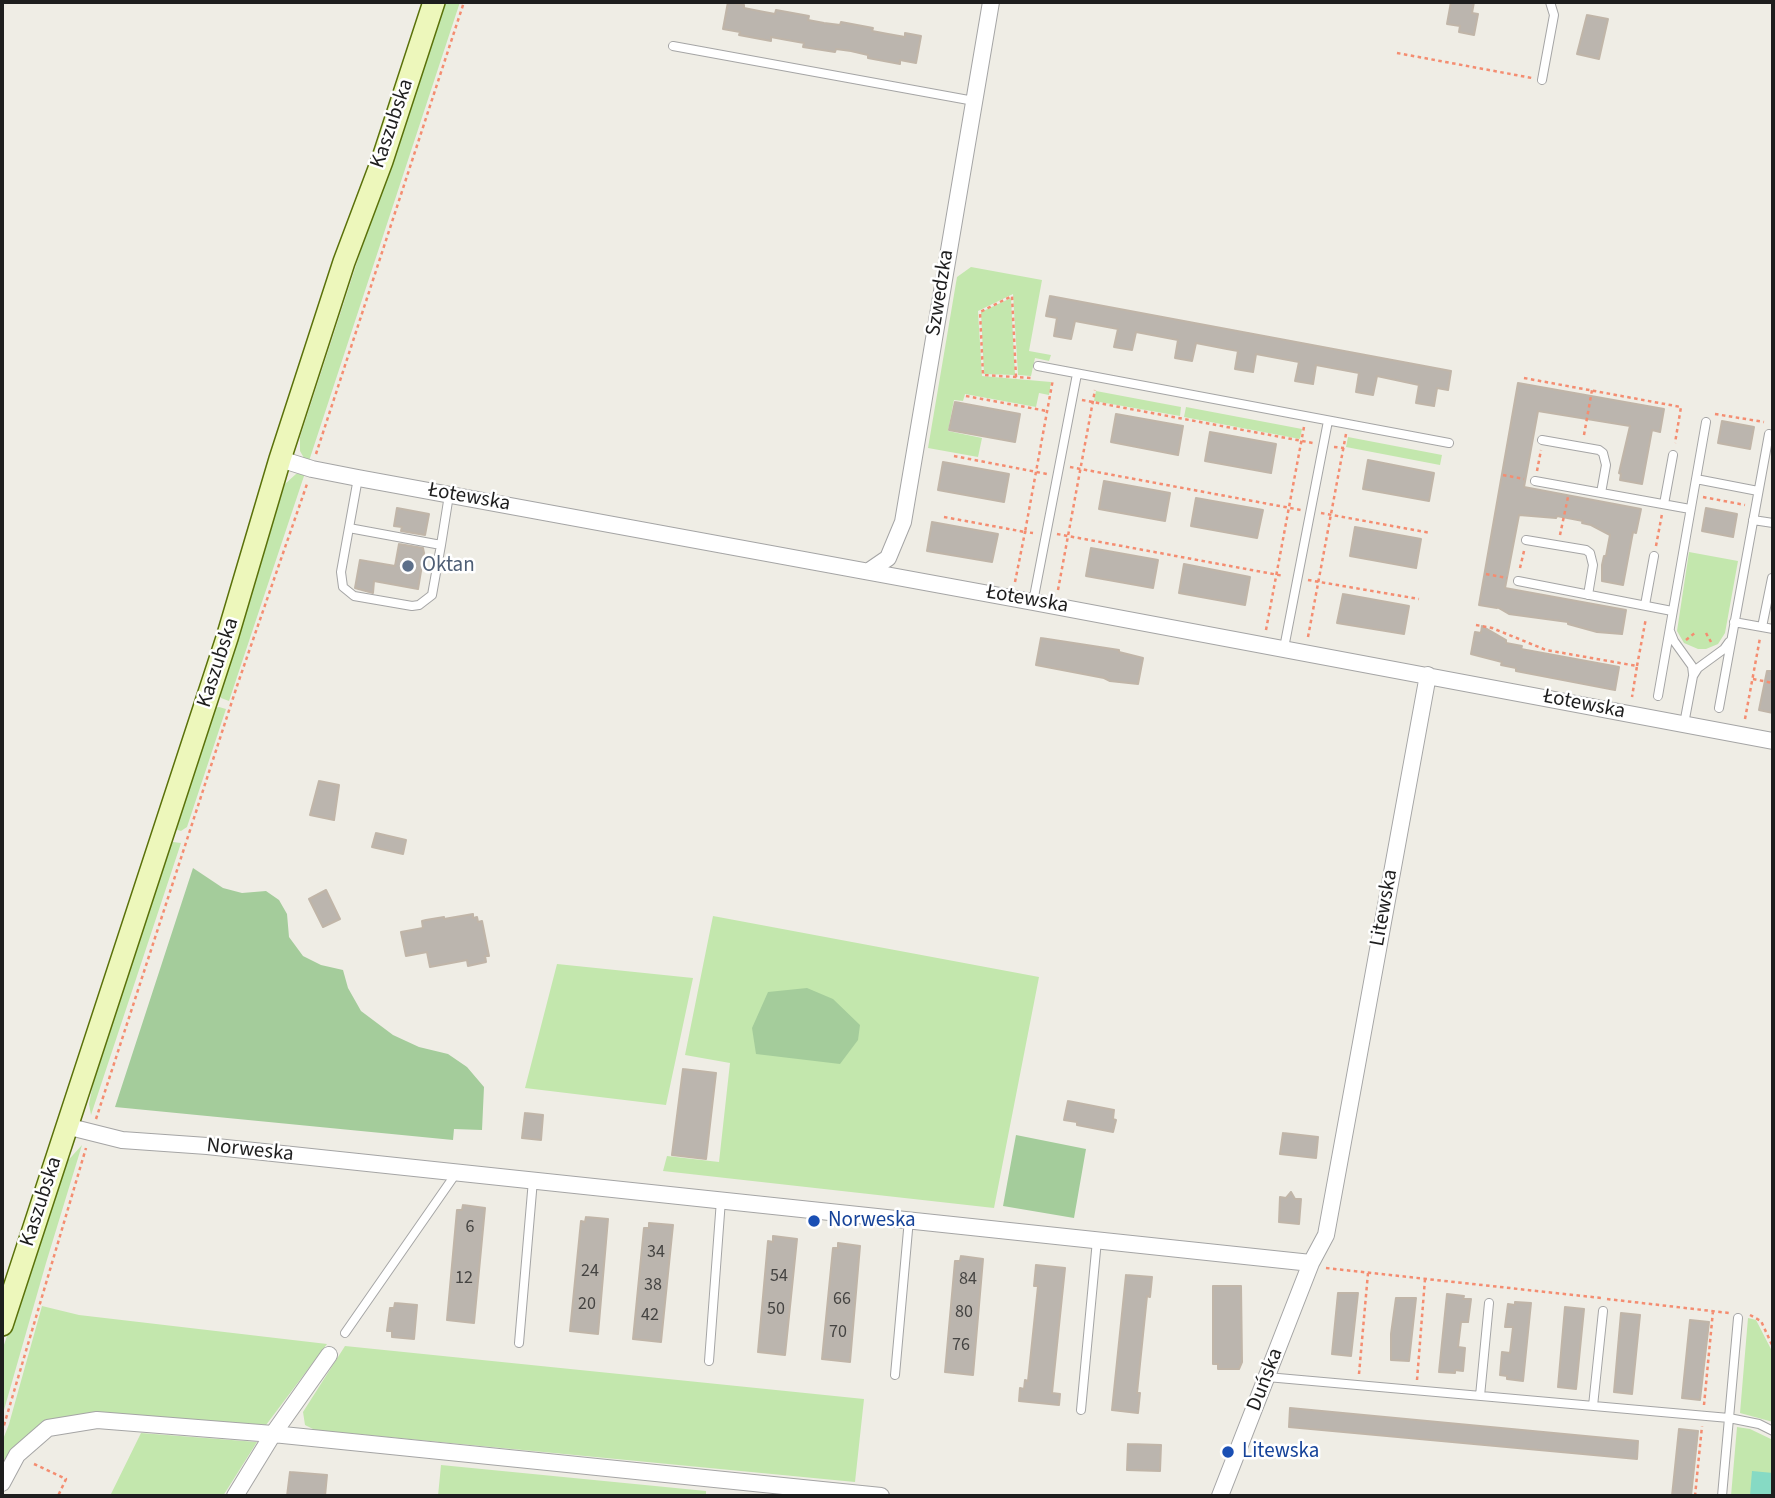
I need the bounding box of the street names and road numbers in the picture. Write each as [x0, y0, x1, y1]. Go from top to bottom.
street label: Kaszubska [366, 76, 420, 172]
street label: Szwedzka [922, 248, 960, 338]
street label: Łotewska [426, 478, 512, 518]
street label: Łotewska [984, 580, 1070, 620]
street label: Kaszubska [193, 615, 245, 711]
street label: Łotewska [1541, 685, 1627, 725]
street label: Litewska [1366, 868, 1404, 948]
street label: Norweska [205, 1134, 295, 1168]
street label: Kaszubska [16, 1154, 68, 1250]
street label: Duńska [1243, 1345, 1289, 1415]

